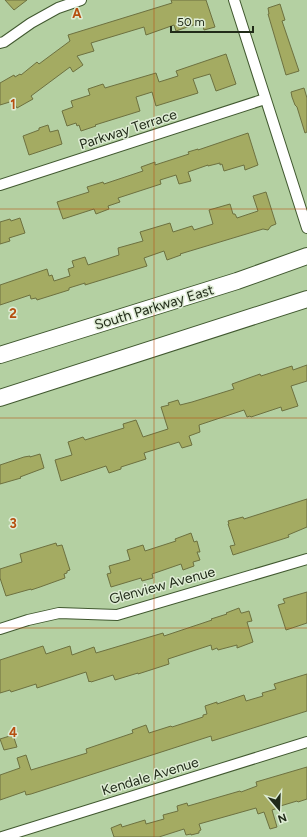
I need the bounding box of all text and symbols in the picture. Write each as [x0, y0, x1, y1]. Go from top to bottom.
text: A [72, 6, 82, 21]
scale bar [171, 8, 253, 34]
text: 50 m [177, 15, 205, 29]
text: 1 [10, 97, 16, 112]
street label: Parkway Terrace [77, 106, 179, 153]
street label: South Parkway East [93, 281, 216, 334]
text: 2 [9, 306, 17, 321]
text: 3 [9, 516, 17, 531]
street label: Glenview Avenue [107, 563, 217, 608]
text: 4 [9, 725, 17, 740]
street label: Kendale Avenue [99, 754, 201, 799]
north arrow [259, 789, 299, 829]
text: N [276, 810, 288, 826]

